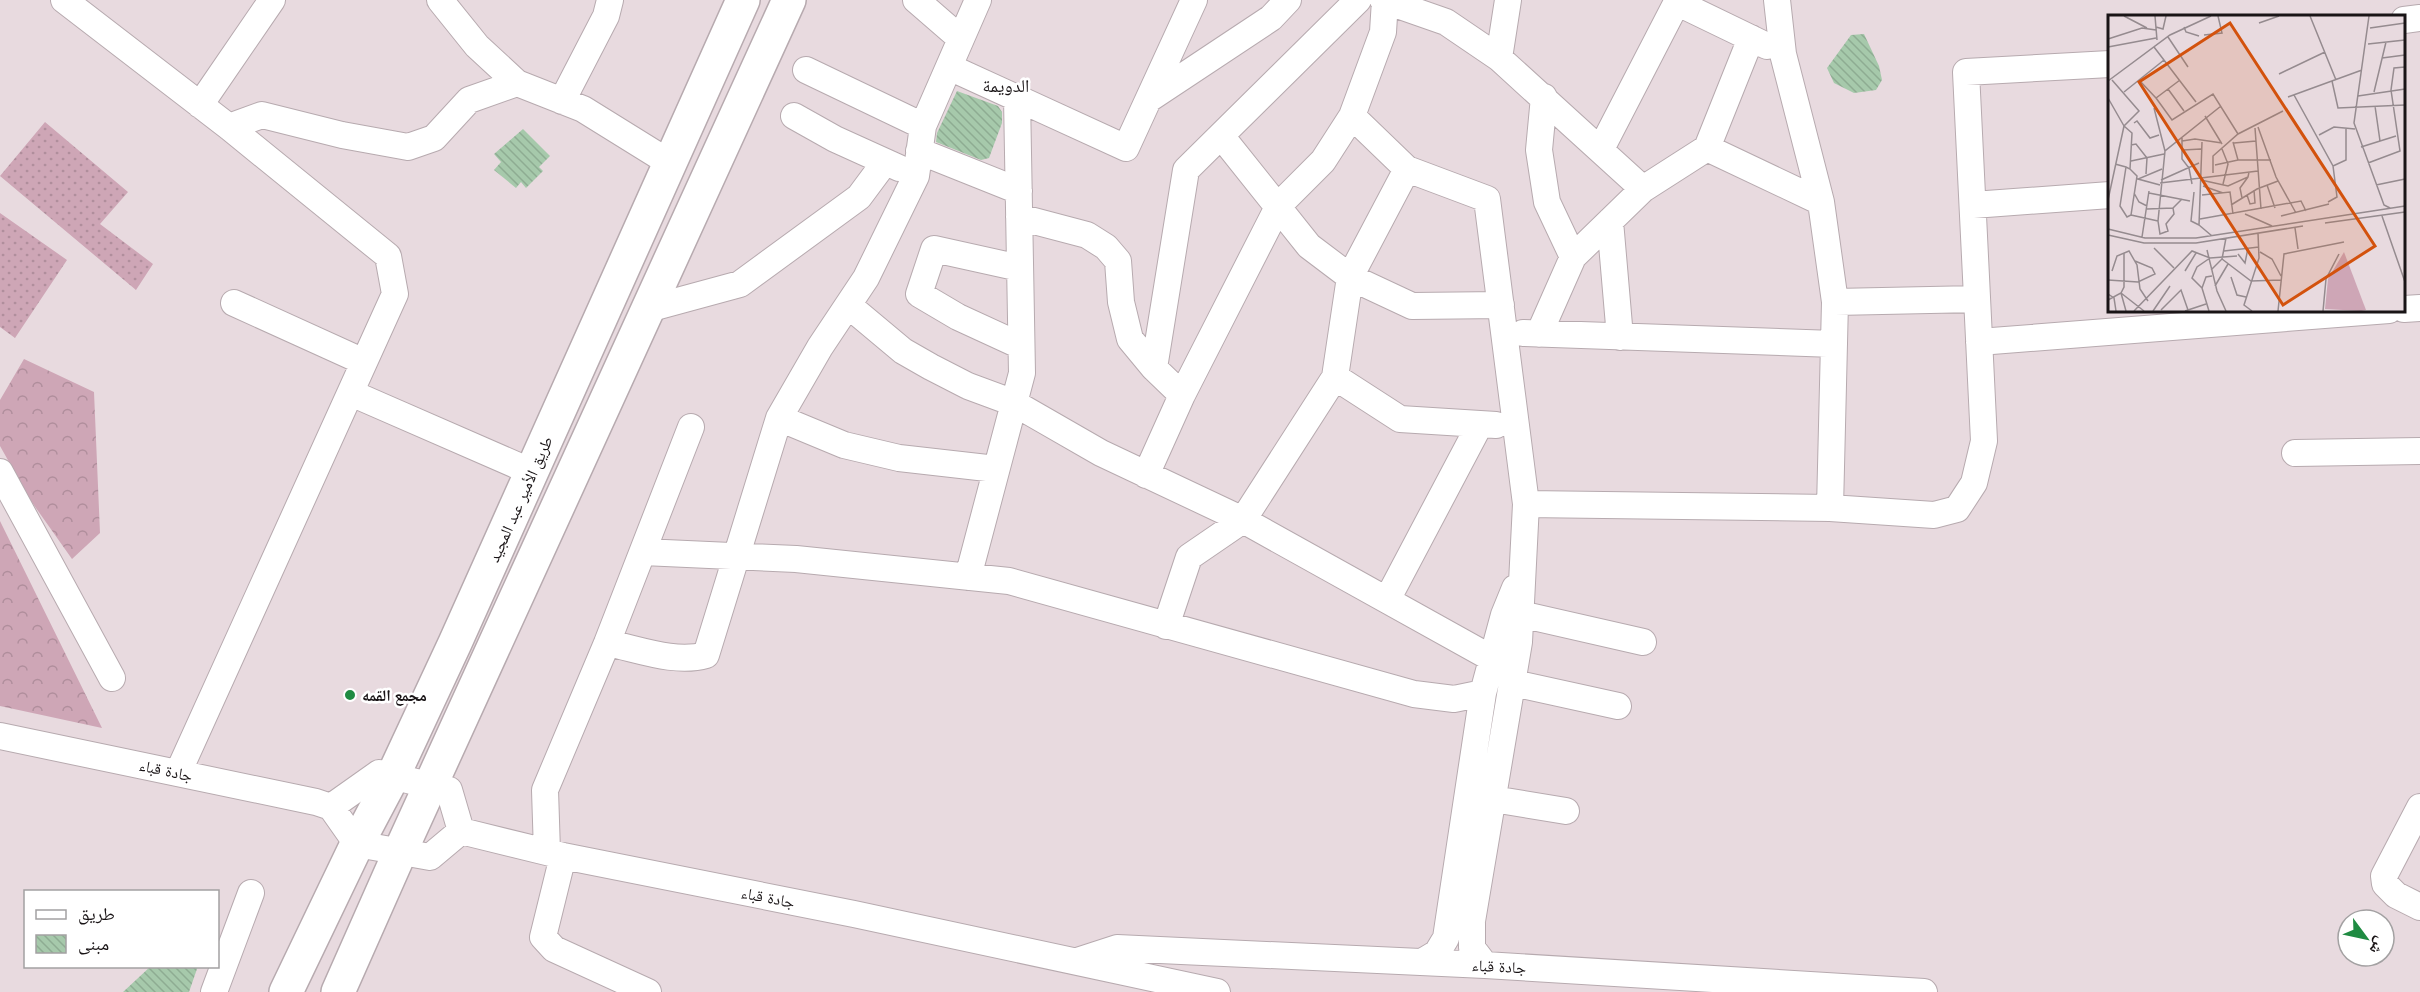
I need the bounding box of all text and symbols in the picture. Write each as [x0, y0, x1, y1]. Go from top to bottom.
inset map [2108, 15, 2405, 312]
district label: الدويمة [983, 75, 1029, 96]
street label: طريق الأمير عبد المجيد [483, 433, 558, 566]
place label: مجمع القمه [362, 685, 427, 706]
marker: مجمع القمه [343, 688, 357, 702]
street label: جادة قباء [137, 755, 195, 785]
street label: جادة قباء [739, 882, 797, 912]
legend [24, 890, 219, 968]
text: طريق [78, 903, 115, 925]
north arrow [2336, 908, 2396, 968]
text: مبنى [78, 933, 109, 955]
text: ش [2366, 934, 2392, 959]
street label: جادة قباء [1471, 955, 1527, 977]

